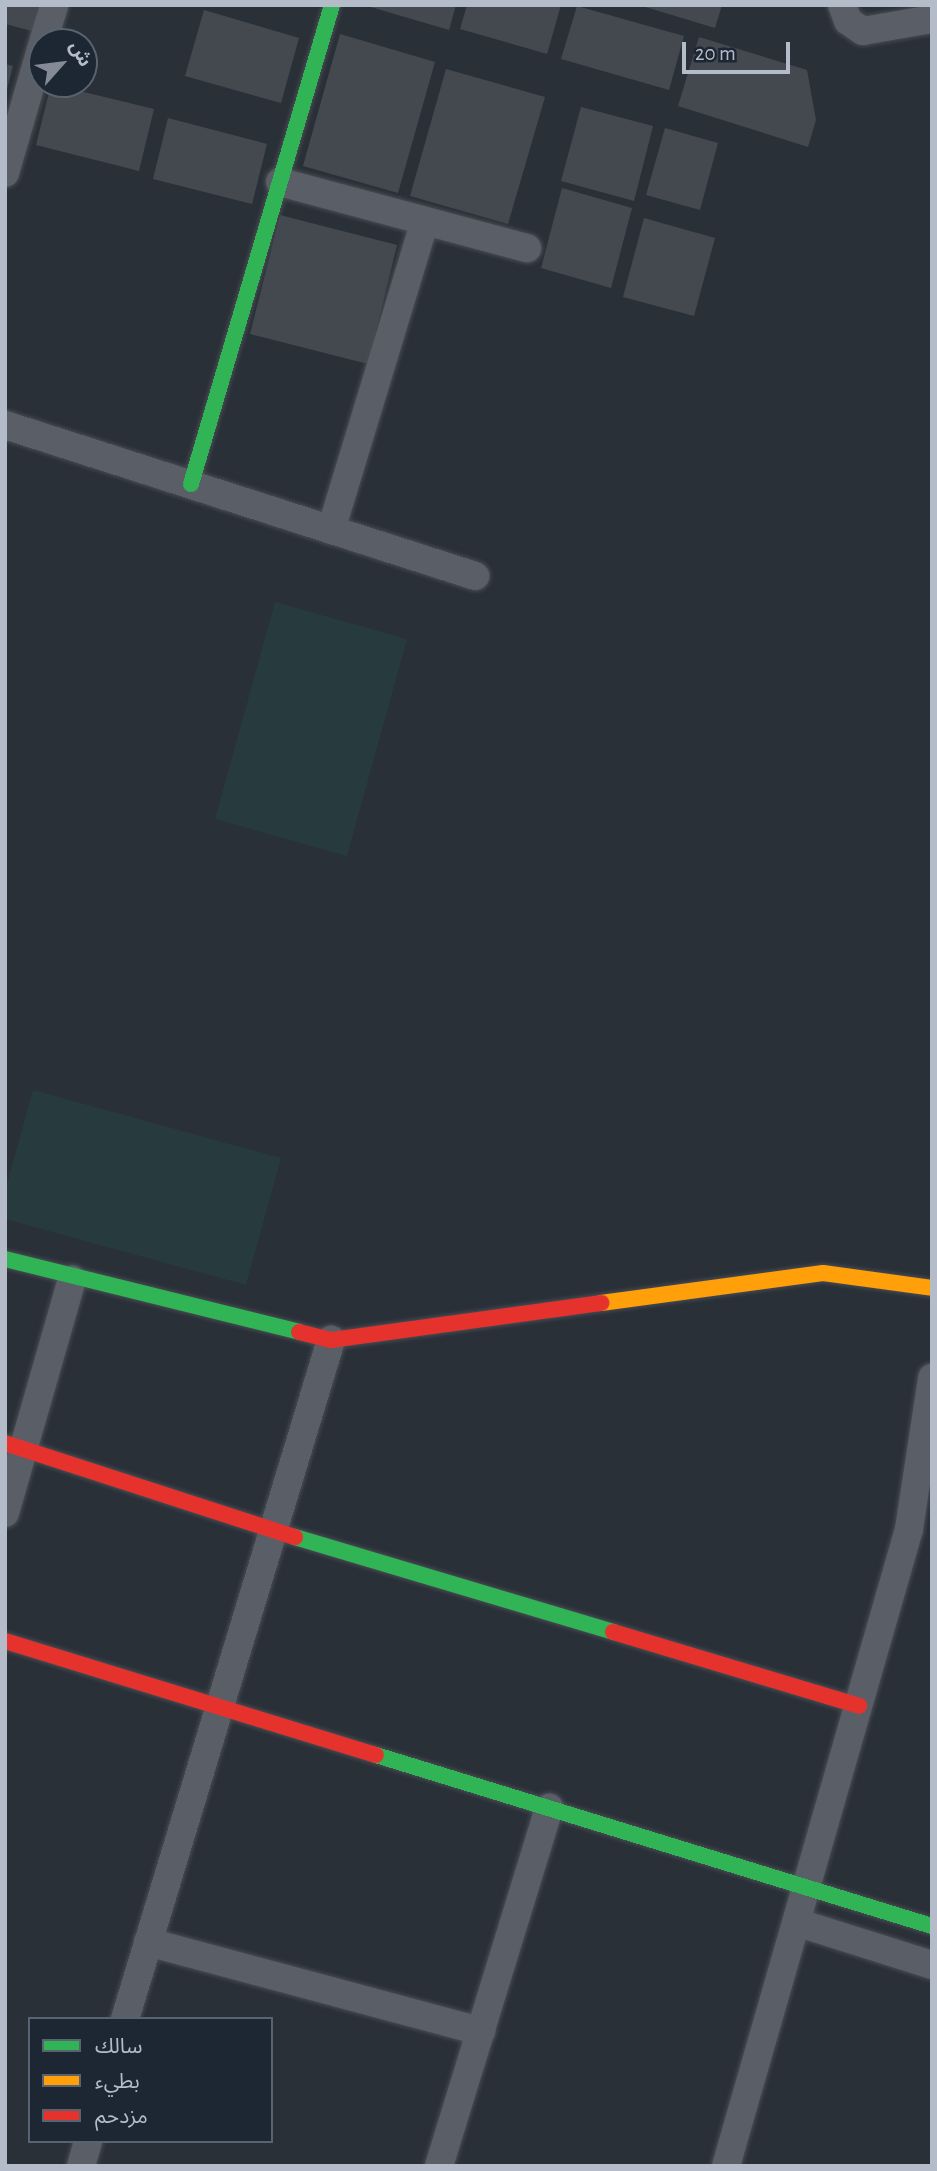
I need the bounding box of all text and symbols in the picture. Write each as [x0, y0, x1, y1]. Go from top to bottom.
north arrow [28, 28, 98, 98]
scale bar [685, 28, 794, 72]
text: ش [66, 38, 95, 70]
text: 20 m [695, 43, 736, 64]
legend [28, 2017, 273, 2143]
text: سالك [95, 2036, 142, 2057]
text: بطيء [95, 2071, 140, 2092]
text: مزدحم [95, 2106, 148, 2127]

